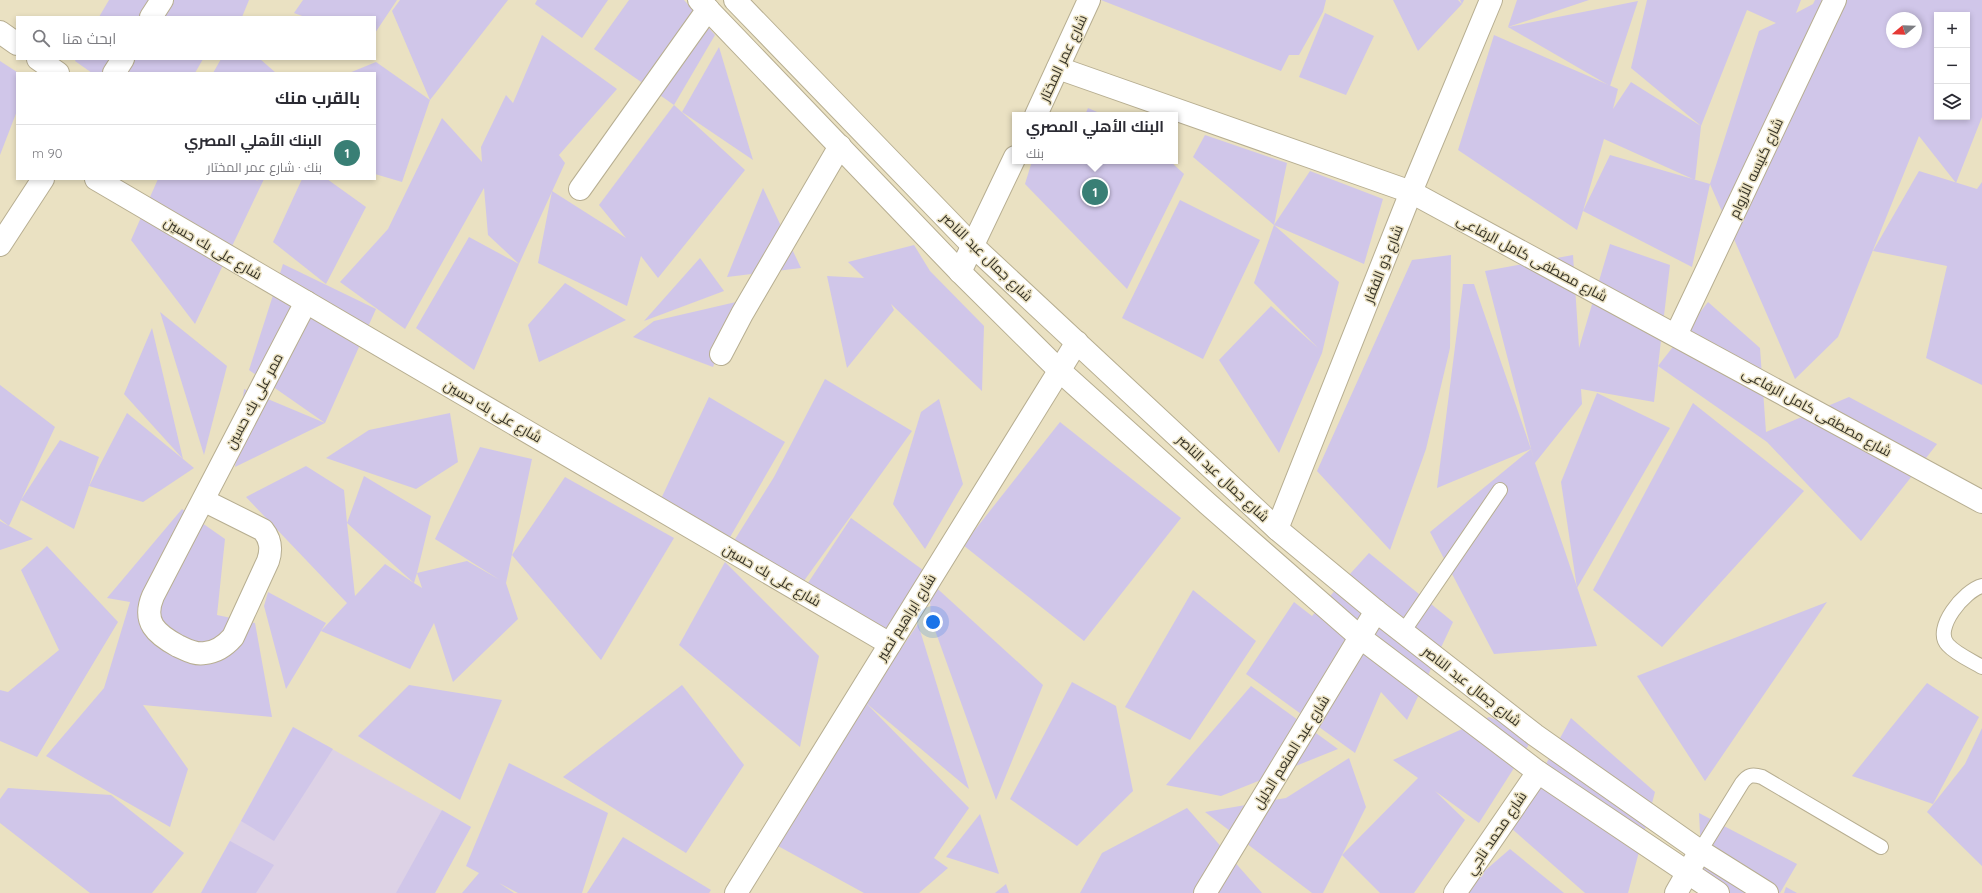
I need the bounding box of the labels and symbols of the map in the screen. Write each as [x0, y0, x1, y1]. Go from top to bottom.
street label: شارع عمر المختار [1035, 12, 1091, 105]
north arrow [1886, 12, 1922, 48]
street label: شارع كنيسه الأروام [1725, 115, 1788, 221]
pin: 1 [1082, 177, 1108, 207]
street label: شارع جمال عبد الناصر [937, 208, 1036, 305]
street label: شارع مصطفى كامل الرفاعى [1454, 211, 1610, 305]
street label: شارع على بك حسين [161, 213, 265, 283]
street label: شارع ذو الفقار [1359, 222, 1407, 307]
street label: ممر على بك حسين [221, 350, 287, 452]
street label: شارع مصطفى كامل الرفاعى [1739, 363, 1895, 461]
street label: شارع على بك حسين [441, 376, 545, 446]
street label: شارع جمال عبد الناصر [1172, 430, 1273, 526]
street label: شارع على بك حسين [720, 540, 824, 610]
street label: شارع ابراهيم نصير [872, 570, 941, 665]
your location [923, 612, 943, 632]
street label: شارع جمال عبد الناصر [1418, 641, 1525, 730]
street label: شارع عبد المنعم الدليل [1249, 692, 1334, 813]
street label: شارع محمد ناجي [1461, 788, 1533, 880]

